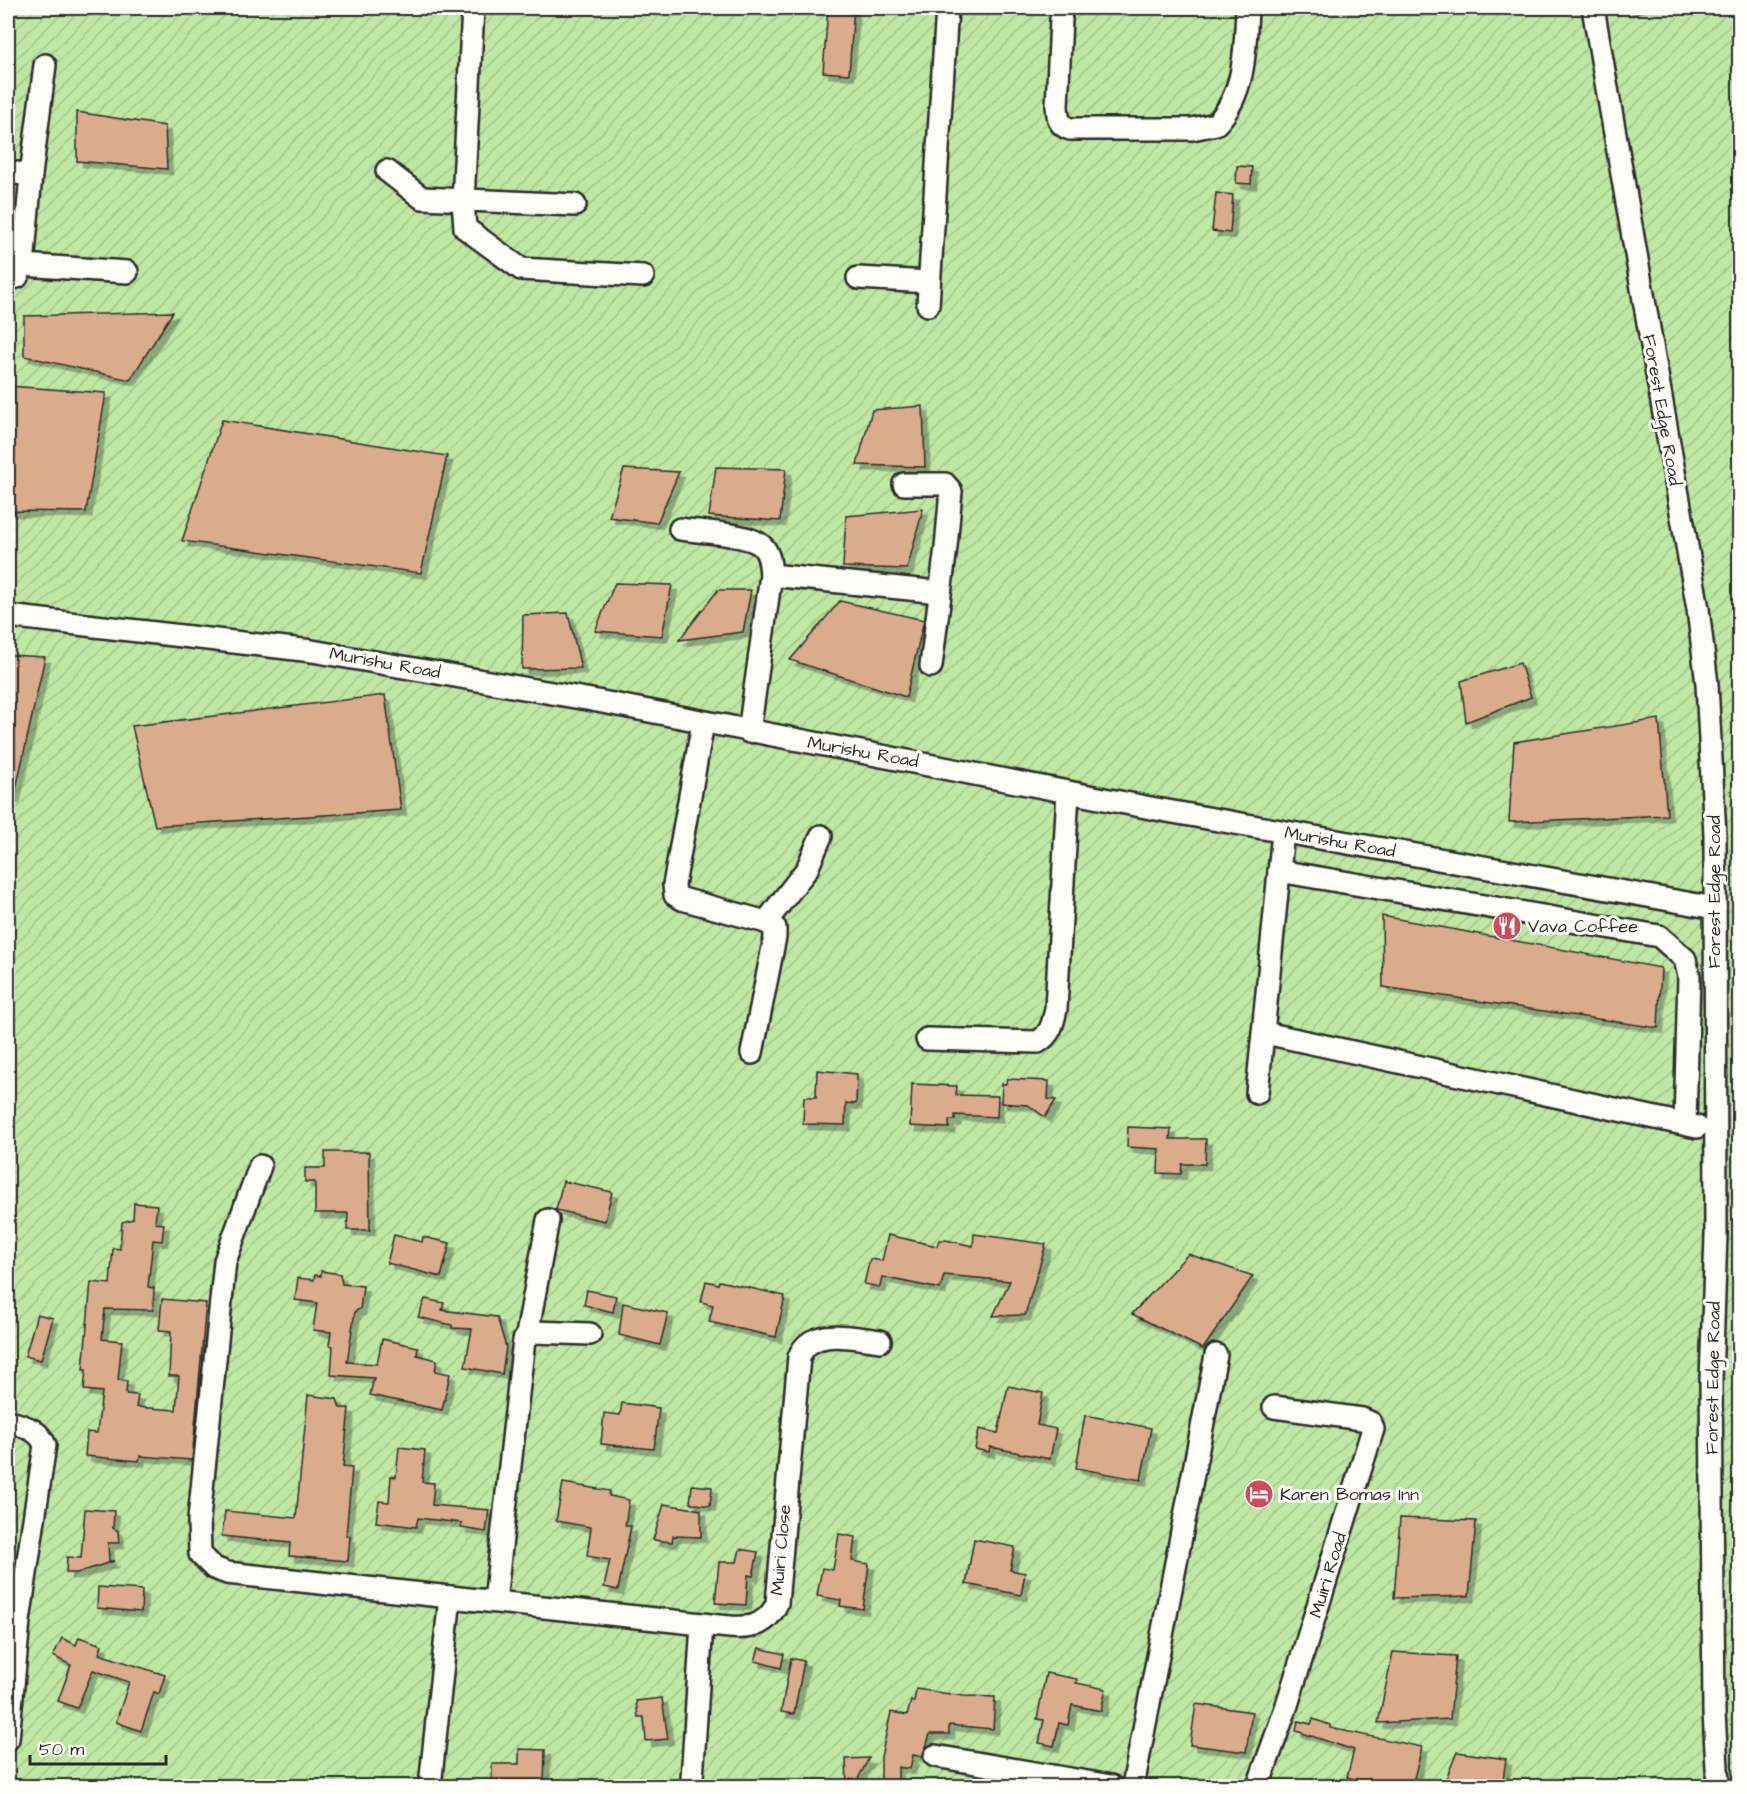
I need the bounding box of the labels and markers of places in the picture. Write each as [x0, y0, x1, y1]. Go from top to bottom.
restaurant icon: Vava Coffee [1491, 910, 1523, 942]
place label: Vava Coffee [1528, 914, 1638, 939]
hotel icon: Karen Bomas Inn [1243, 1478, 1275, 1510]
place label: Karen Bomas Inn [1280, 1482, 1419, 1507]

